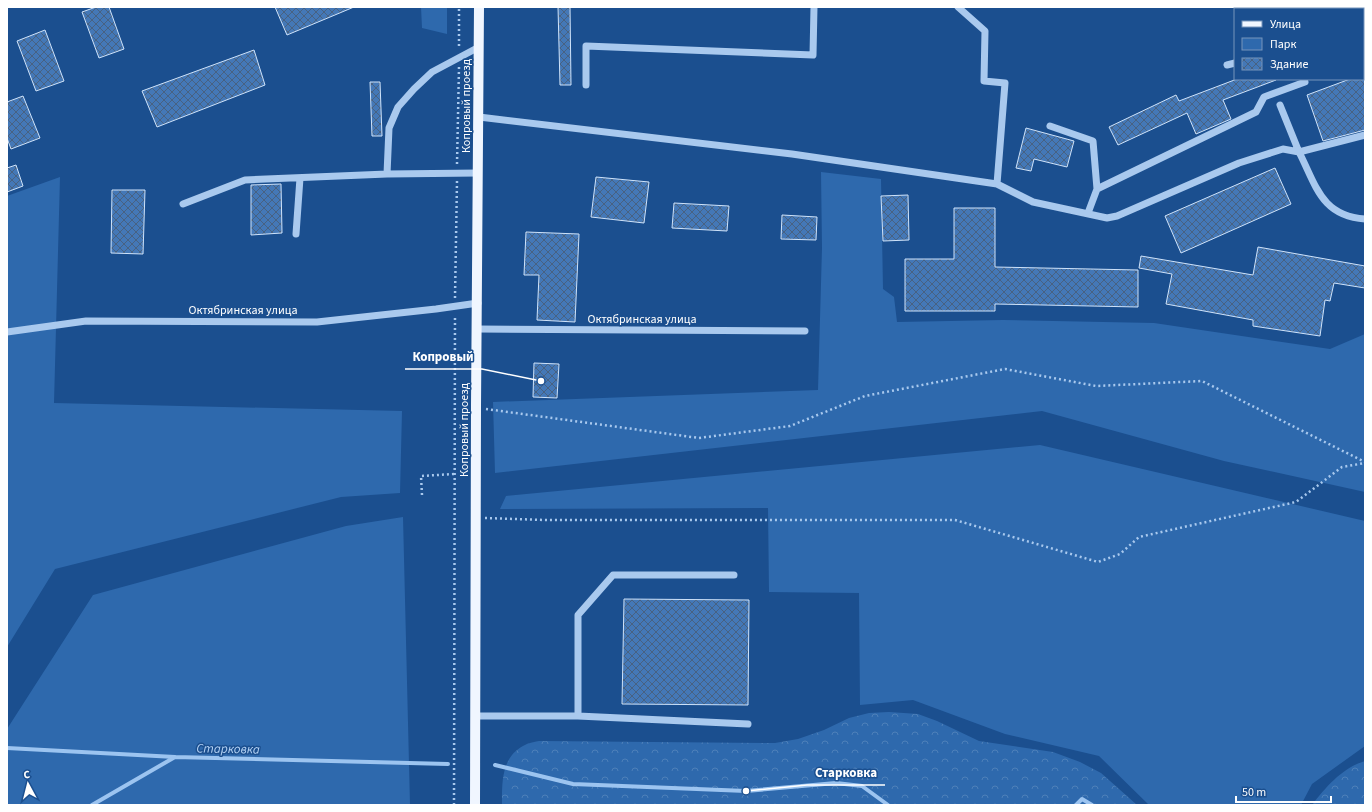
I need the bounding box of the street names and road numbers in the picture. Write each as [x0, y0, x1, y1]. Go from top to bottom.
street label: Копровый проезд [458, 58, 475, 153]
street label: Октябринская улица [188, 302, 298, 319]
street label: Октябринская улица [587, 311, 697, 328]
street label: Копровый проезд [456, 382, 473, 477]

